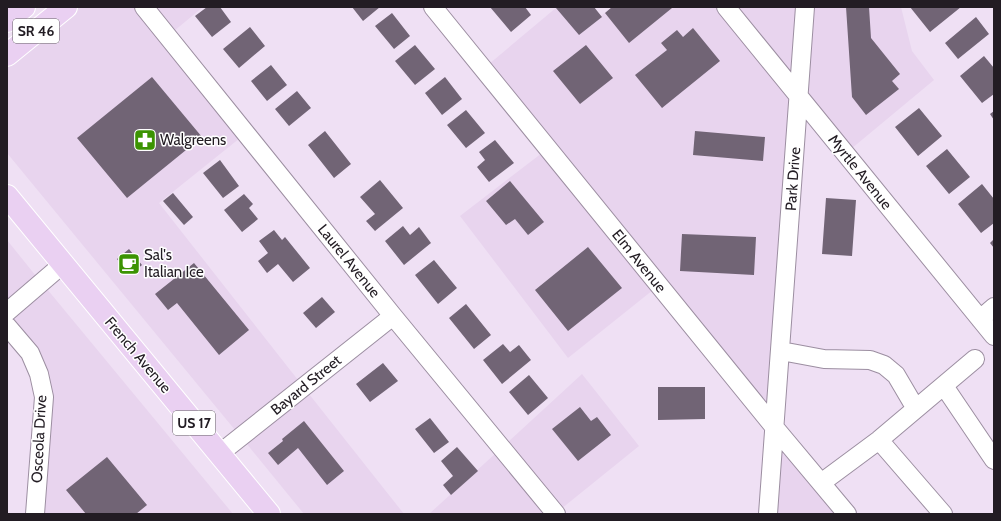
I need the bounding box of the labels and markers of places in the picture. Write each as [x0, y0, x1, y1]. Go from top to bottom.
pharmacy icon: Walgreens [132, 127, 158, 153]
place label: Walgreens [160, 131, 226, 149]
place label: Sal's Italian Ice [144, 246, 204, 281]
cafe icon: Sal's Italian Ice [116, 251, 142, 277]

